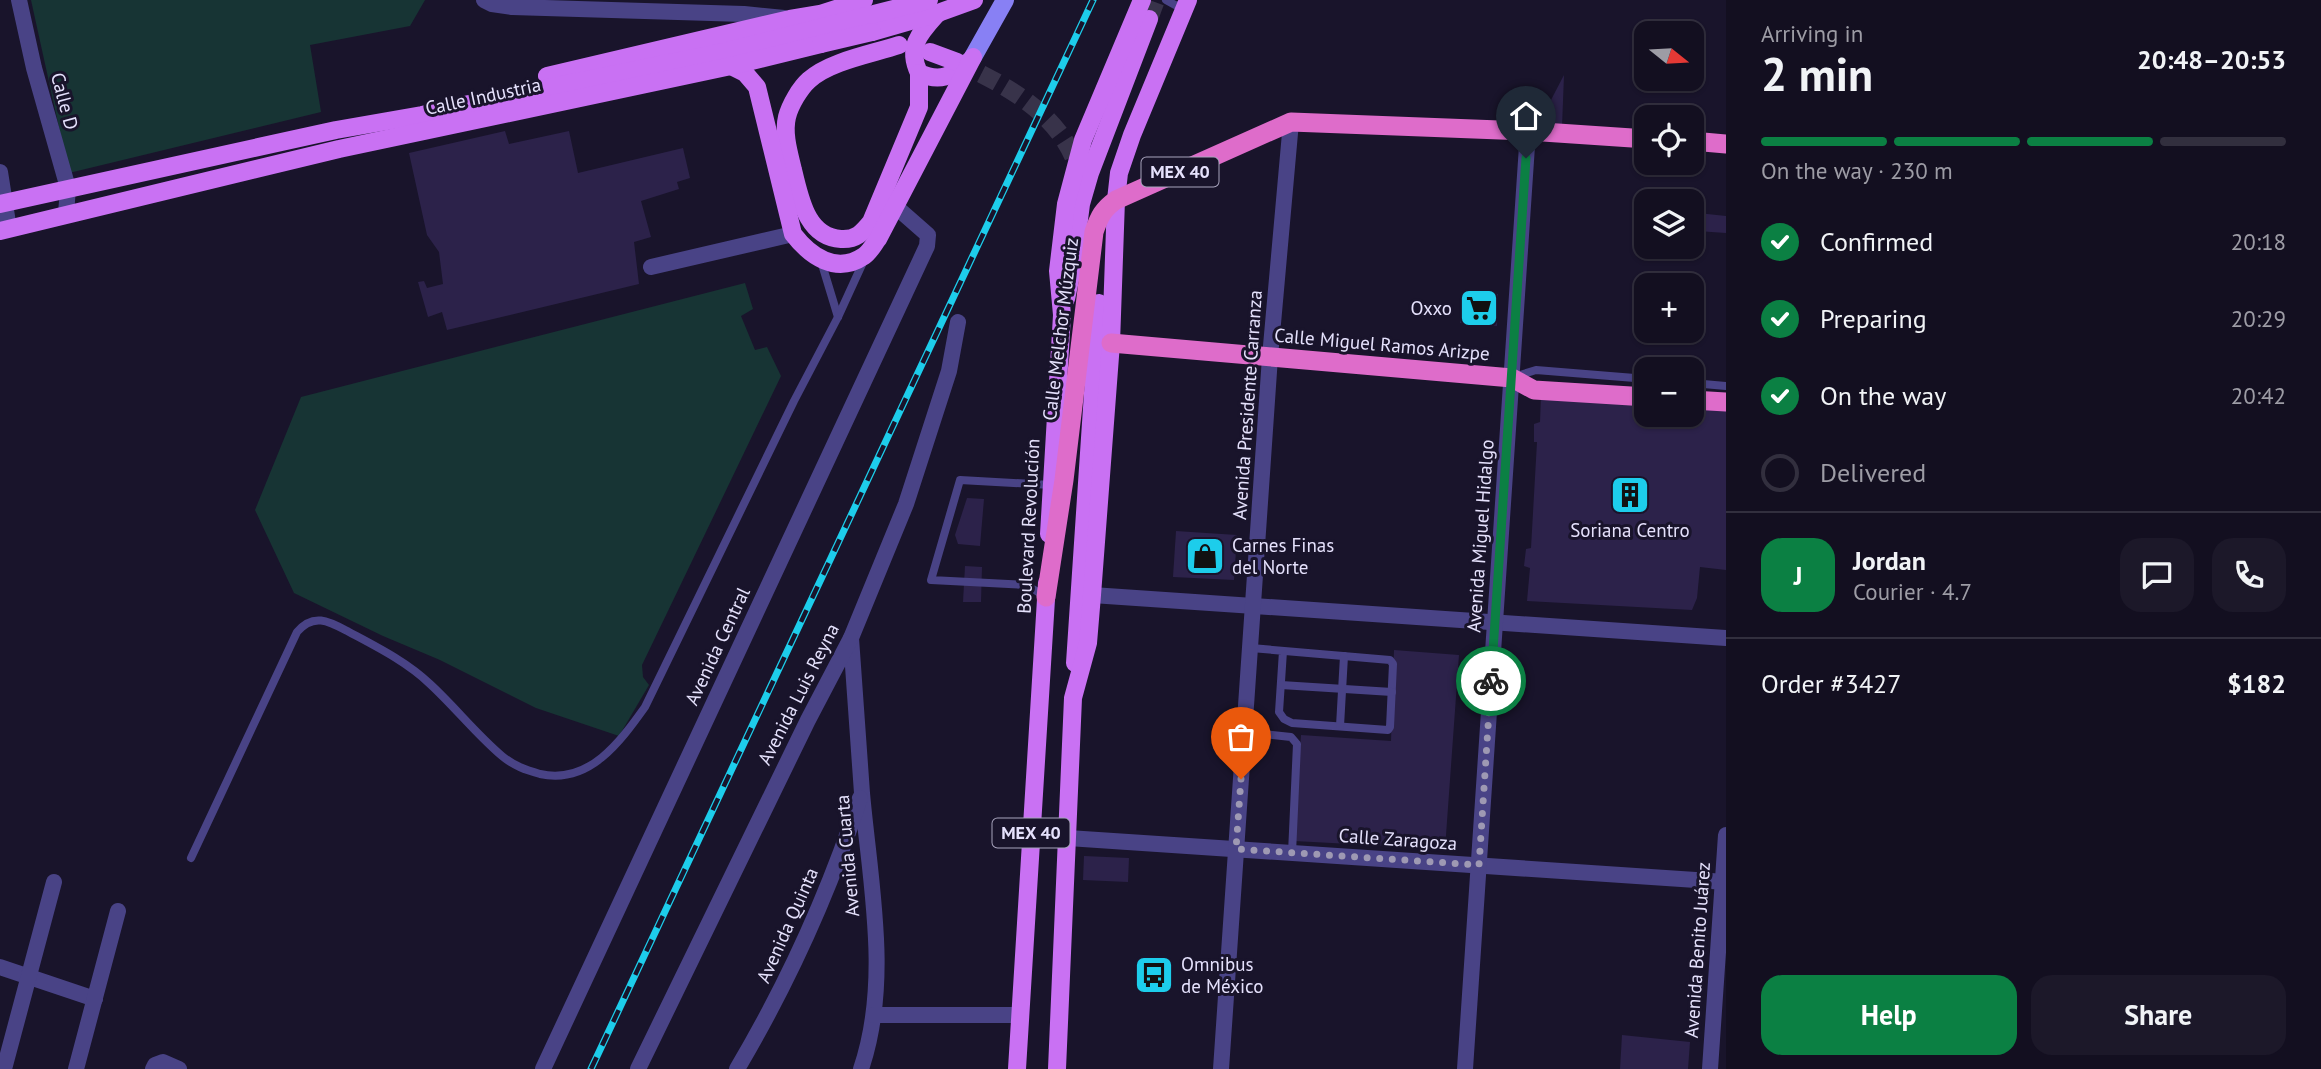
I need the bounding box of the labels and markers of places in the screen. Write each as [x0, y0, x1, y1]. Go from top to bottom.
pin [1496, 86, 1556, 158]
supermarket icon: Oxxo [1458, 287, 1500, 329]
place label: Oxxo [1411, 296, 1452, 320]
building icon: Soriana Centro [1609, 474, 1651, 516]
place label: Soriana Centro [1570, 518, 1690, 542]
place label: Carnes Finas del Norte [1232, 533, 1334, 579]
shop icon: Carnes Finas del Norte [1184, 535, 1226, 577]
pin [1211, 707, 1271, 779]
place label: Omnibus de México [1181, 952, 1263, 998]
bus stop icon: Omnibus de México [1133, 954, 1175, 996]

